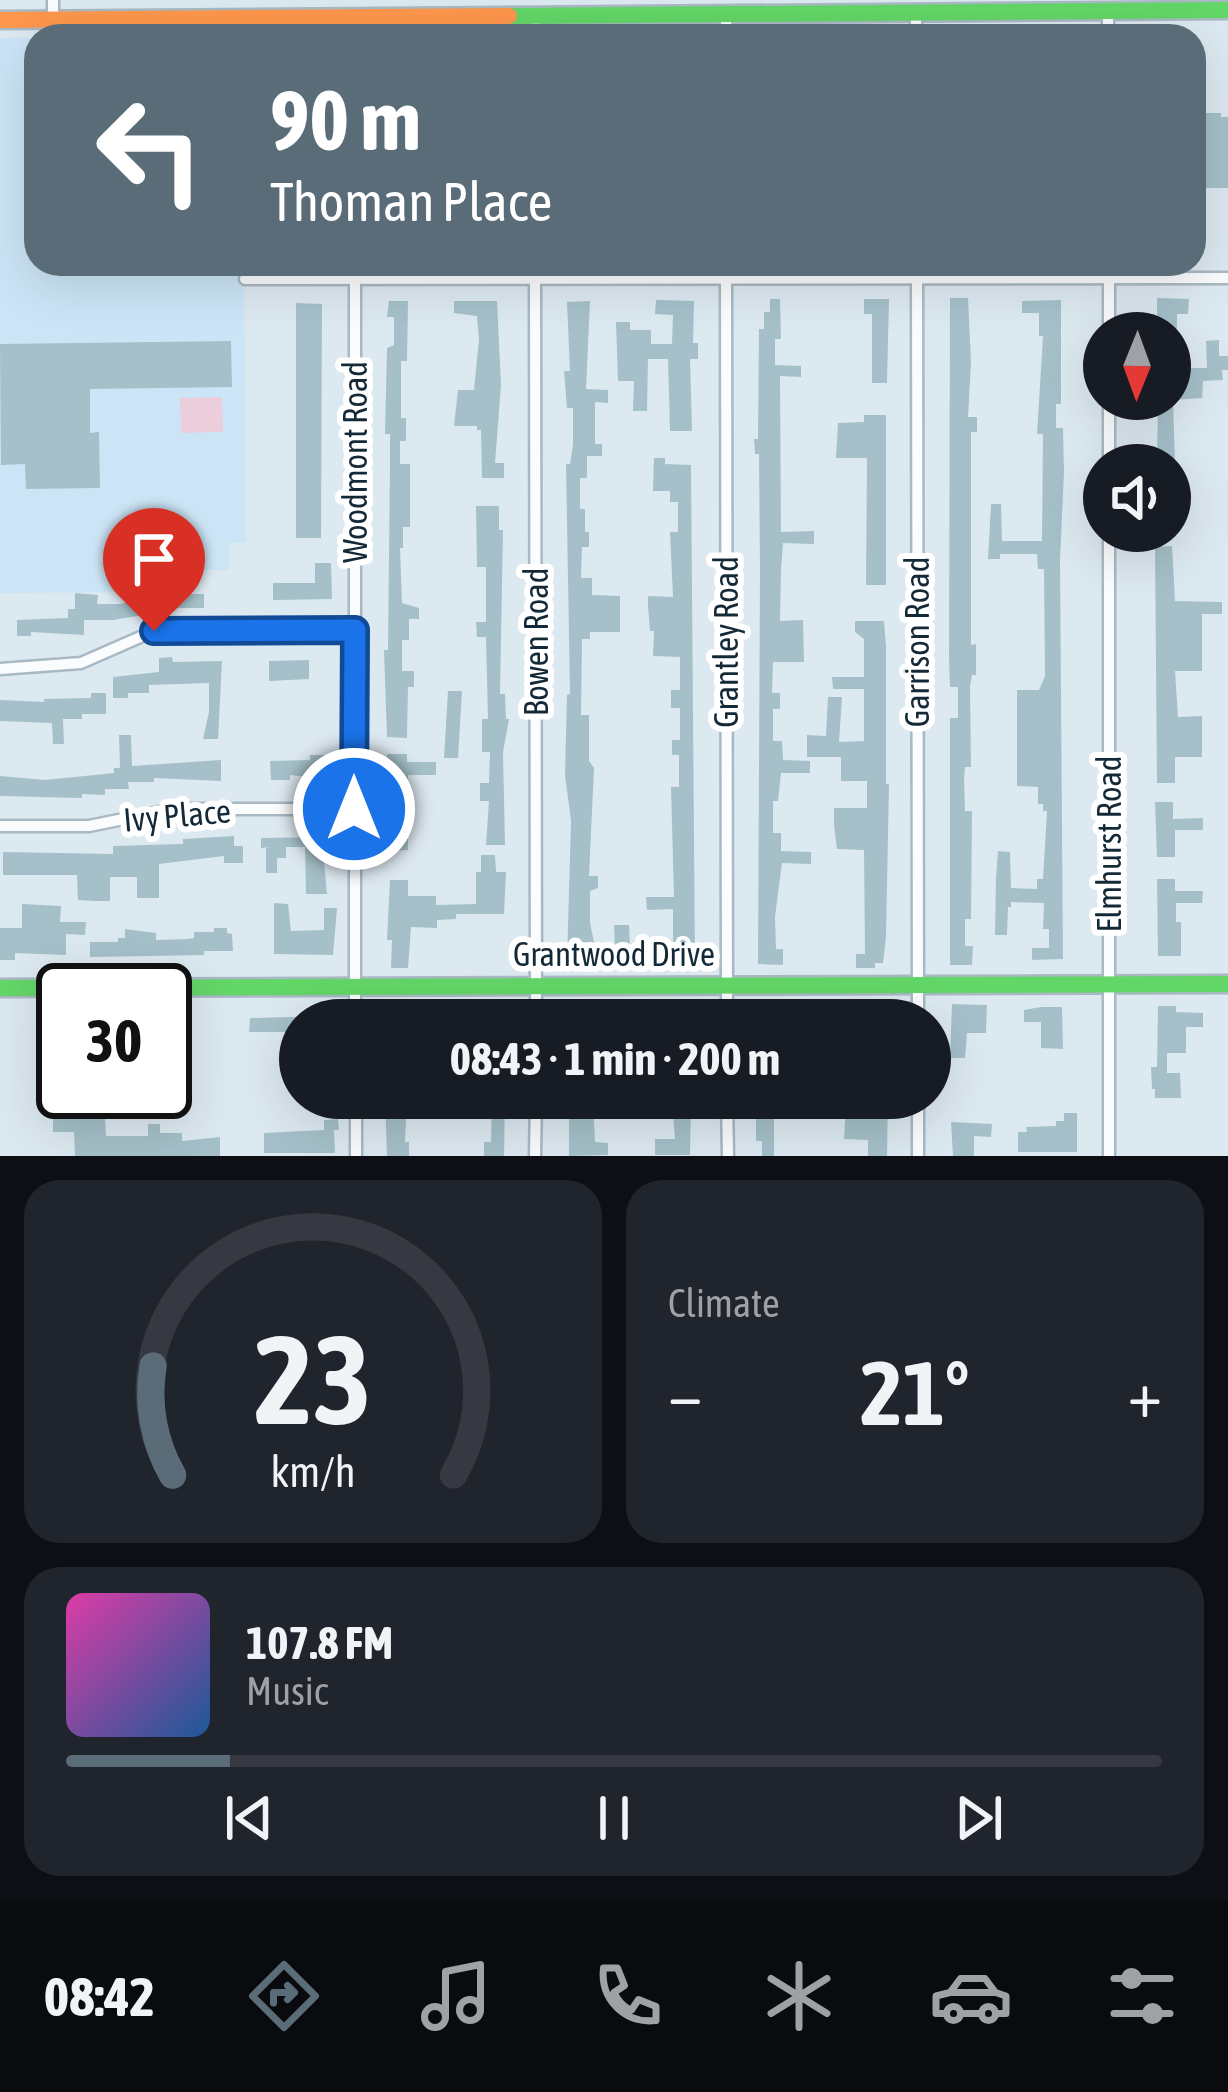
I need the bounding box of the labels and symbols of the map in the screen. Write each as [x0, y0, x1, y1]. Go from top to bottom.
north arrow [1083, 312, 1191, 420]
street label: Woodmont Road [336, 361, 374, 563]
pin [103, 508, 205, 631]
street label: Grantley Road [707, 556, 745, 728]
street label: Garrison Road [898, 557, 936, 727]
street label: Bowen Road [517, 568, 555, 716]
position arrow [291, 746, 417, 872]
street label: Elmhurst Road [1090, 756, 1128, 932]
street label: Ivy Place [122, 791, 232, 839]
street label: Grantwood Drive [513, 935, 715, 973]
speed limit sign: 30 [36, 963, 192, 1119]

